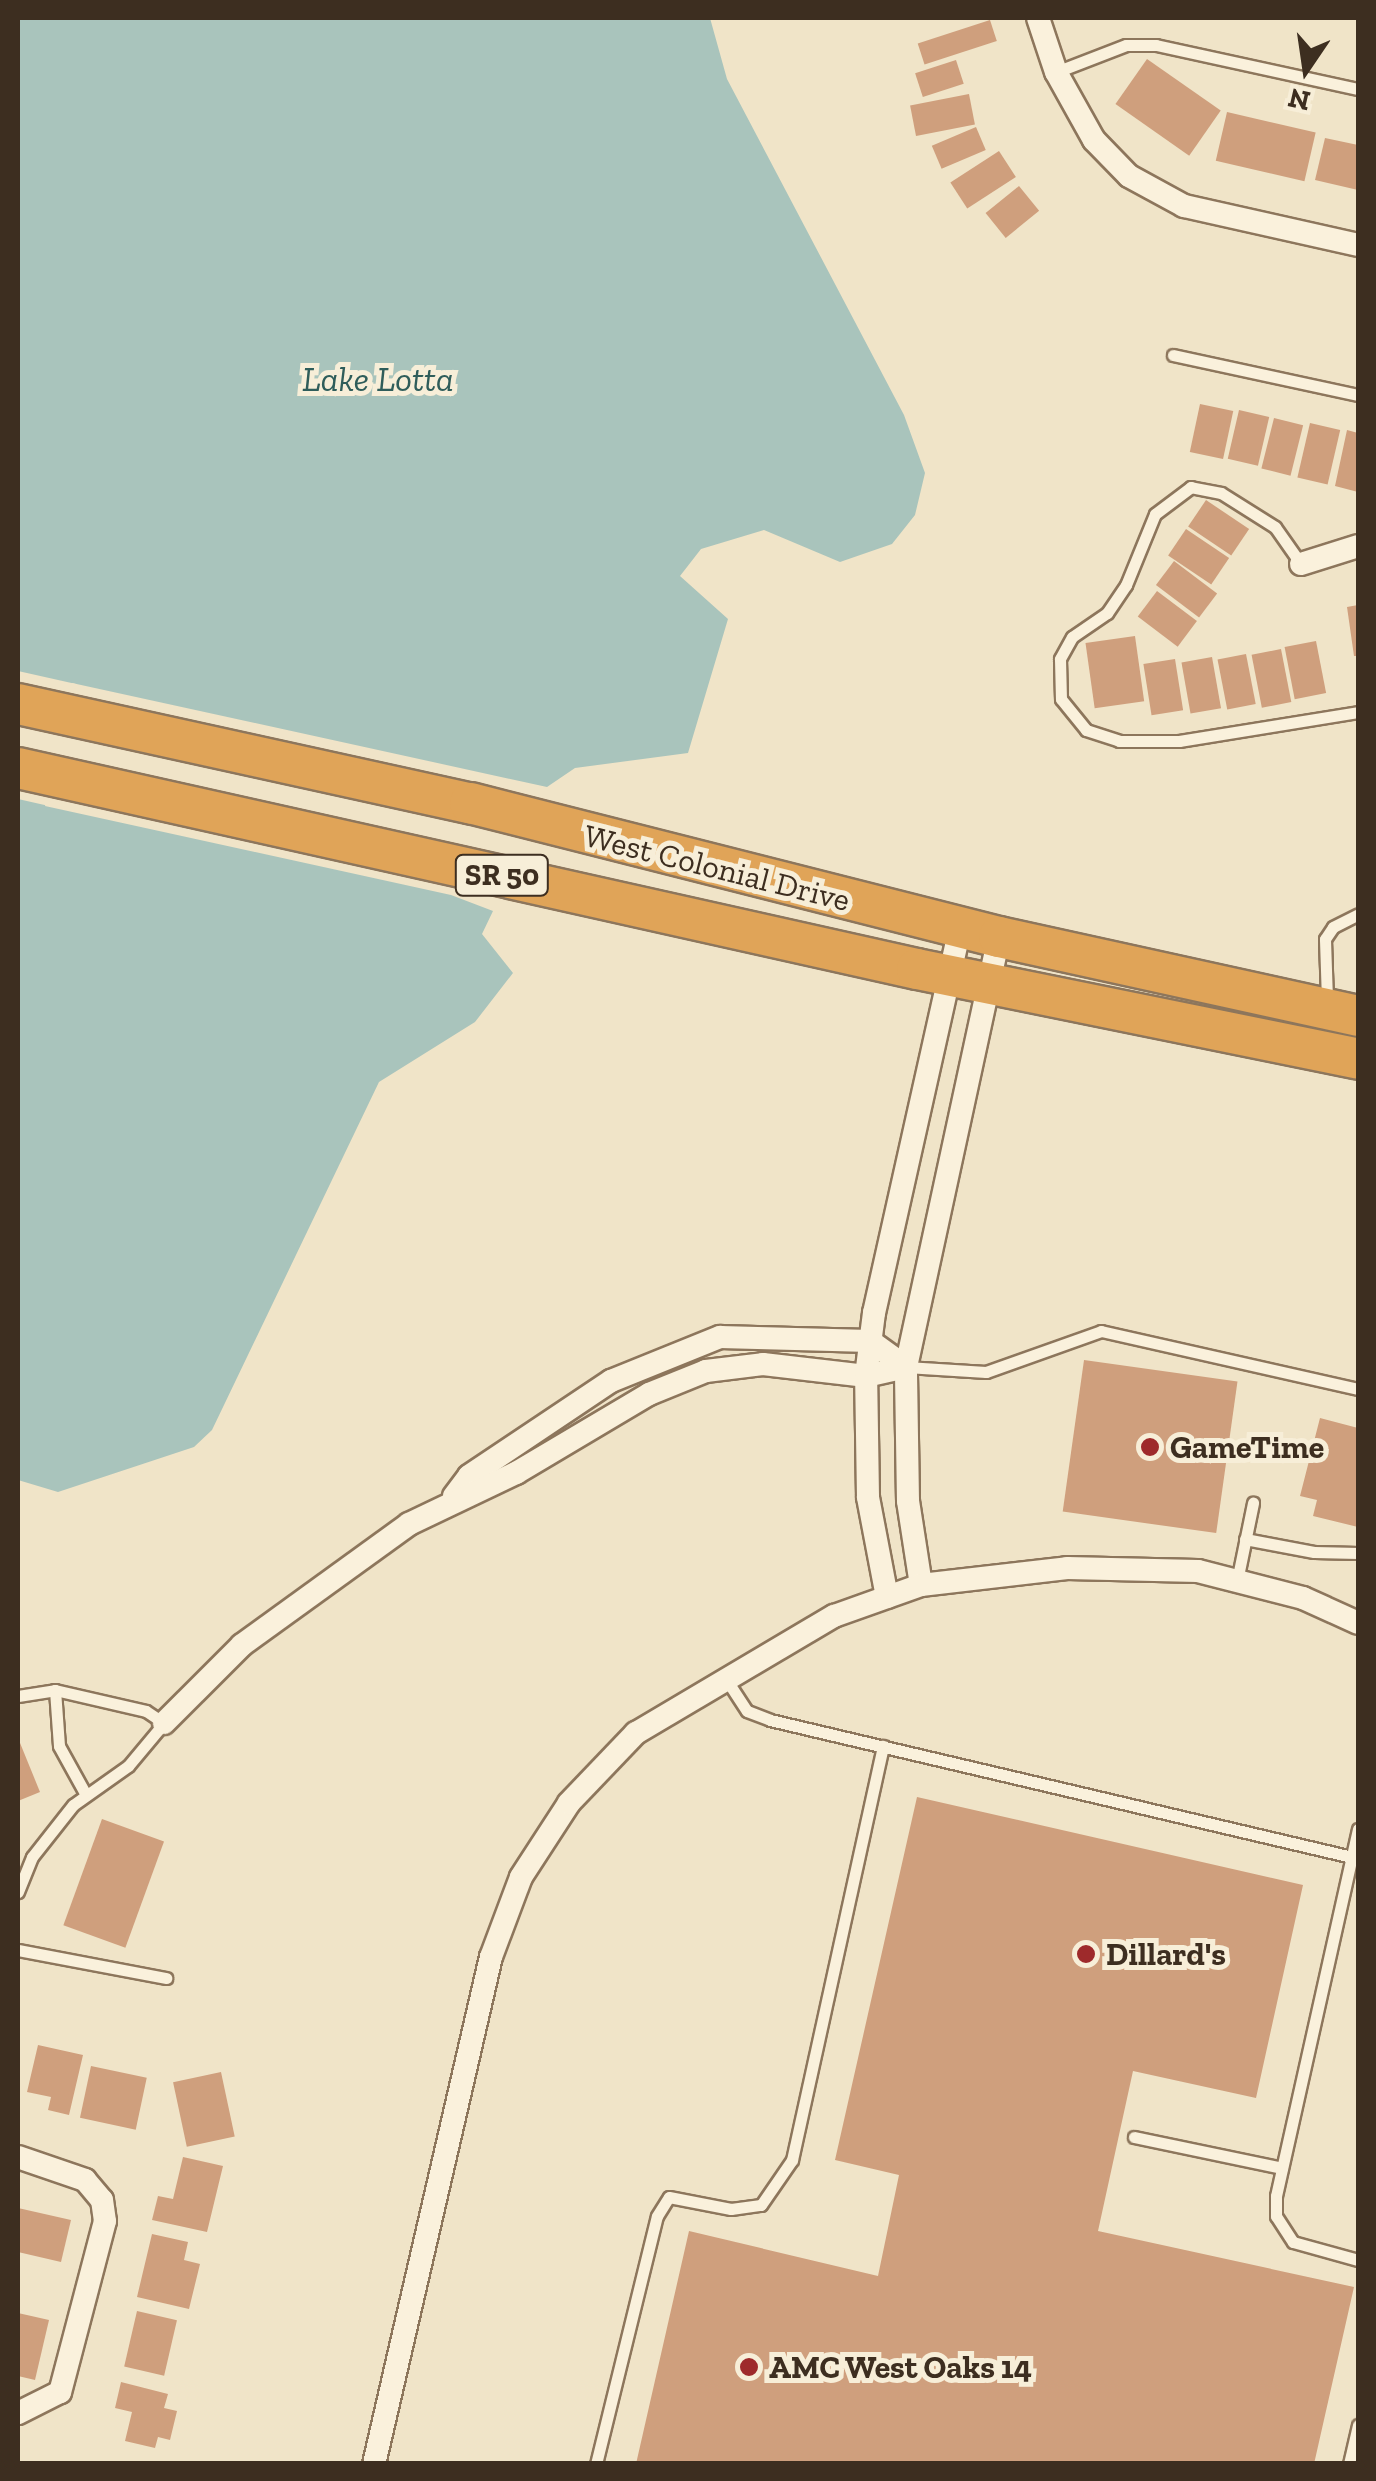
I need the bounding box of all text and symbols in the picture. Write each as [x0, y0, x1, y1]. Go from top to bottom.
north arrow [1256, 20, 1356, 120]
text: N [1285, 81, 1313, 118]
water label: Lake Lotta [302, 358, 454, 400]
street label: West Colonial Drive [580, 816, 854, 920]
road number: SR 50 [454, 850, 550, 900]
place label: GameTime [1170, 1428, 1324, 1466]
marker: GameTime [1139, 1436, 1161, 1458]
place label: Dillard's [1106, 1935, 1226, 1973]
marker: Dillard's [1075, 1943, 1097, 1965]
place label: AMC West Oaks 14 [769, 2348, 1033, 2386]
marker: AMC West Oaks 14 [738, 2356, 760, 2378]

